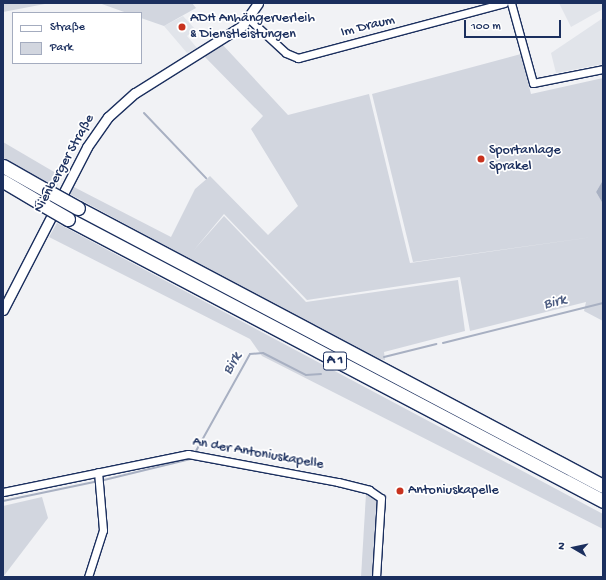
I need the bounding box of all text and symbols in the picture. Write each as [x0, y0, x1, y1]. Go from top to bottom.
place label: ADH Anhängerverleih & Dienstleistungen [190, 11, 315, 44]
legend [12, 12, 142, 64]
street label: Im Draum [339, 12, 397, 42]
scale bar [466, 12, 563, 38]
text: 100 m [471, 20, 501, 34]
text: Straße [50, 21, 85, 35]
marker: ADH Anhängerverleih & Dienstleistungen [177, 22, 187, 32]
text: Park [50, 41, 73, 55]
street label: Nienberger Straße [31, 112, 99, 216]
place label: Sportanlage Sprakel [489, 143, 561, 176]
marker: Sportanlage Sprakel [476, 154, 486, 164]
water label: Birk [542, 291, 568, 315]
water label: Birk [219, 350, 247, 378]
road number: A 1 [323, 350, 347, 372]
street label: An der Antoniuskapelle [191, 434, 325, 474]
place label: Antoniuskapelle [408, 483, 499, 499]
marker: Antoniuskapelle [395, 486, 405, 496]
north arrow [554, 528, 594, 568]
text: N [556, 542, 569, 551]

